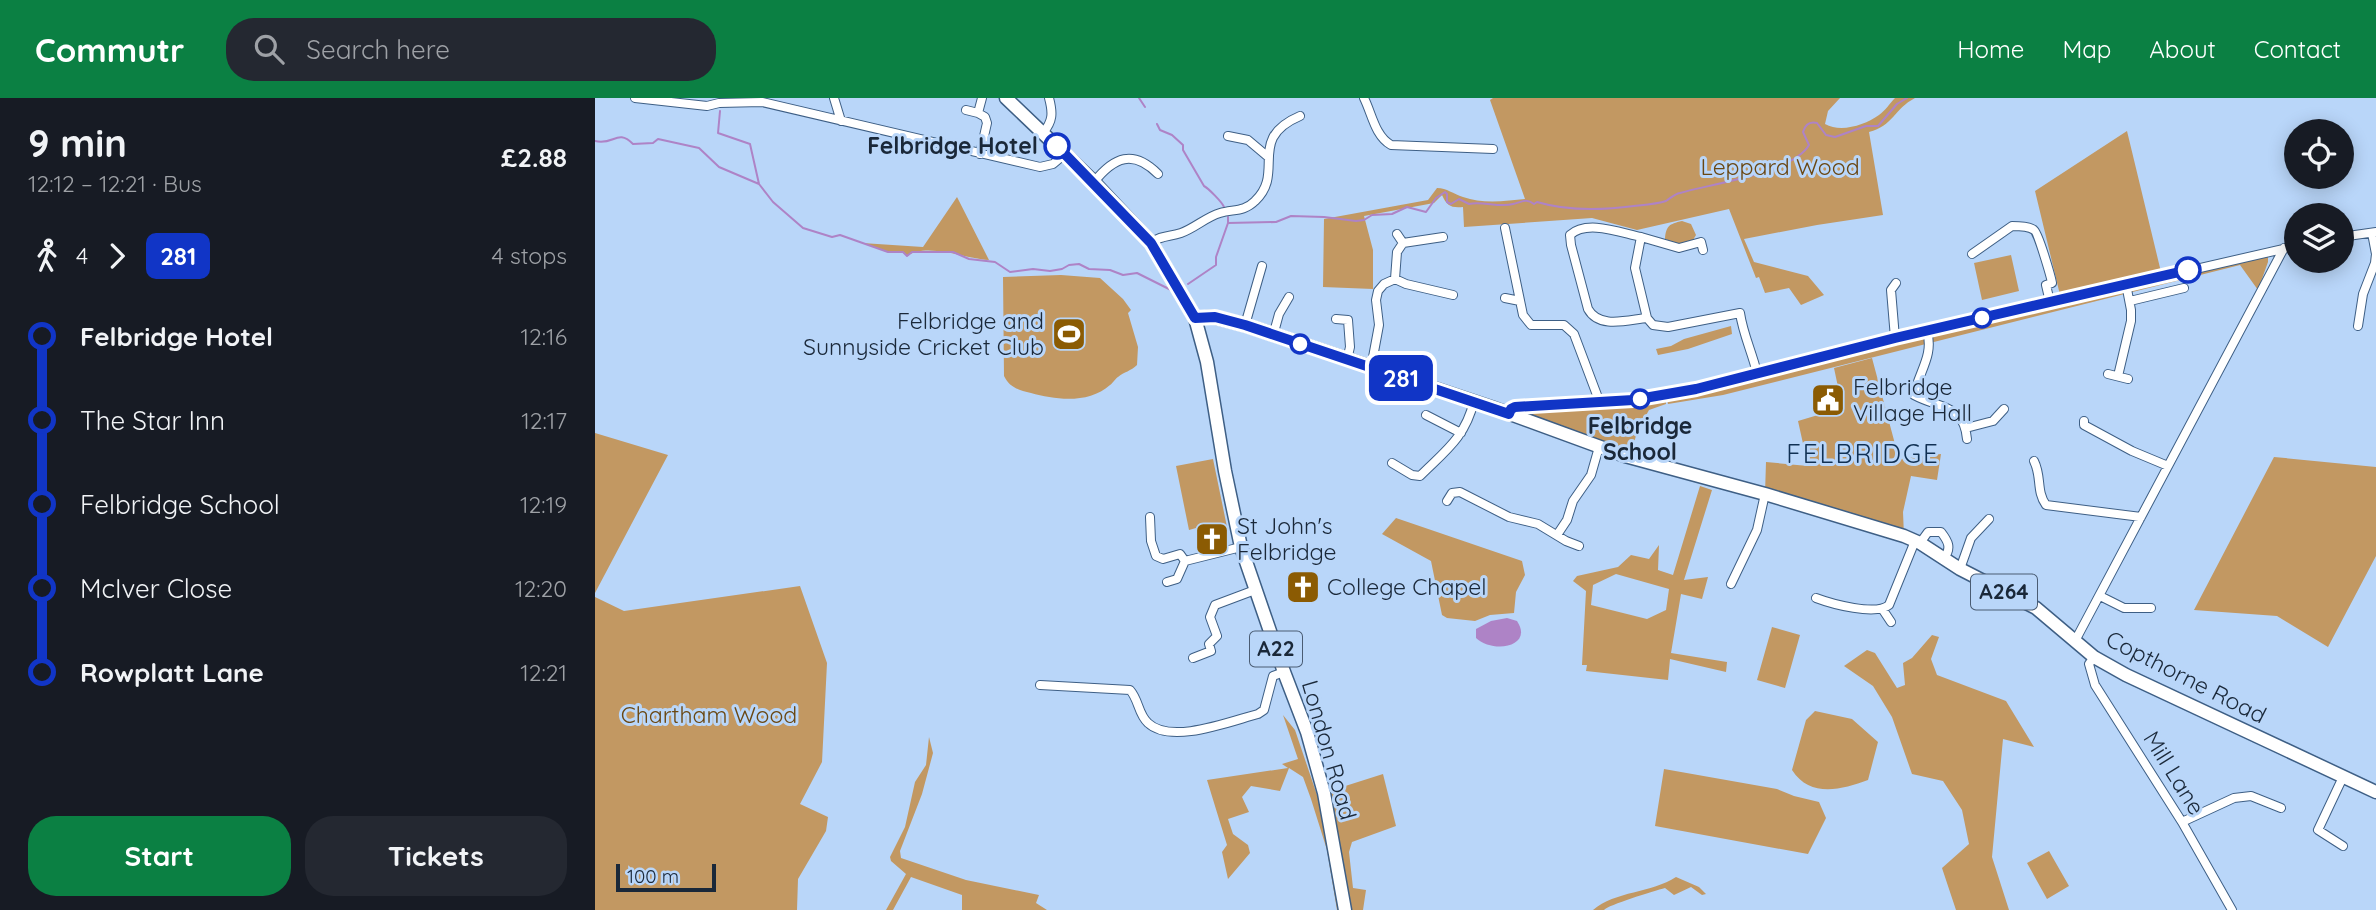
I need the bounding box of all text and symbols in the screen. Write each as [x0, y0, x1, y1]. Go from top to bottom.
search box [226, 18, 716, 81]
text: Commutr [35, 29, 184, 70]
icon: search [250, 30, 288, 68]
text: Search here [306, 33, 450, 66]
text: Home [1957, 34, 2024, 64]
text: Map [2062, 34, 2111, 64]
text: About [2149, 34, 2216, 64]
text: Contact [2254, 34, 2341, 64]
text: 9 min [28, 119, 127, 167]
map controls [2284, 119, 2354, 273]
button: locate [2284, 119, 2354, 189]
place label: Felbridge Hotel [867, 131, 1038, 160]
marker: Felbridge Hotel [1044, 133, 1070, 159]
text: £2.88 [501, 141, 567, 174]
park label: Leppard Wood [1700, 152, 1860, 181]
text: 12:12 – 12:21 · Bus [28, 169, 202, 198]
button: layers [2284, 203, 2354, 273]
icon: walk [28, 237, 66, 275]
icon: forward [98, 237, 136, 275]
text: 4 [76, 241, 88, 270]
text: 281 [160, 241, 196, 271]
text: 4 stops [492, 241, 567, 270]
unlabelled marker [2175, 257, 2201, 283]
place label: Felbridge and Sunnyside Cricket Club [803, 306, 1044, 361]
unlabelled marker [1972, 308, 1992, 328]
sports icon: Felbridge and Sunnyside Cricket Club [1050, 315, 1088, 353]
text: Felbridge Hotel [80, 320, 273, 353]
text: 12:16 [521, 322, 567, 351]
unlabelled marker [1290, 334, 1310, 354]
line badge: 281 [1361, 355, 1441, 401]
text: 281 [1383, 363, 1419, 393]
place label: Felbridge Village Hall [1853, 372, 1972, 427]
public building icon: Felbridge Village Hall [1809, 381, 1847, 419]
marker: Felbridge School [1630, 389, 1650, 409]
text: The Star Inn [80, 404, 225, 437]
text: 12:17 [521, 406, 567, 435]
place label: Felbridge School [1588, 411, 1692, 466]
district label: FELBRIDGE [1786, 437, 1940, 470]
text: Felbridge School [80, 488, 280, 521]
text: 12:19 [520, 490, 567, 519]
place label: St John's Felbridge [1237, 511, 1337, 566]
church icon: St John's Felbridge [1193, 520, 1231, 558]
church icon: College Chapel [1284, 568, 1322, 606]
text: McIver Close [80, 572, 232, 605]
place label: College Chapel [1327, 572, 1487, 601]
text: 12:20 [515, 574, 567, 603]
road number: A264 [1971, 574, 2037, 610]
street label: Copthorne Road [2101, 624, 2271, 729]
road number: A22 [1250, 632, 1302, 666]
text: Rowplatt Lane [80, 656, 264, 689]
text: 12:21 [520, 658, 567, 687]
street label: London Road [1296, 677, 1363, 823]
park label: Chartham Wood [621, 700, 797, 729]
street label: Mill Lane [2137, 726, 2211, 820]
button: Start [28, 816, 291, 896]
button: Tickets [305, 816, 567, 896]
scale bar [616, 861, 716, 893]
text: 100 m [627, 864, 679, 888]

